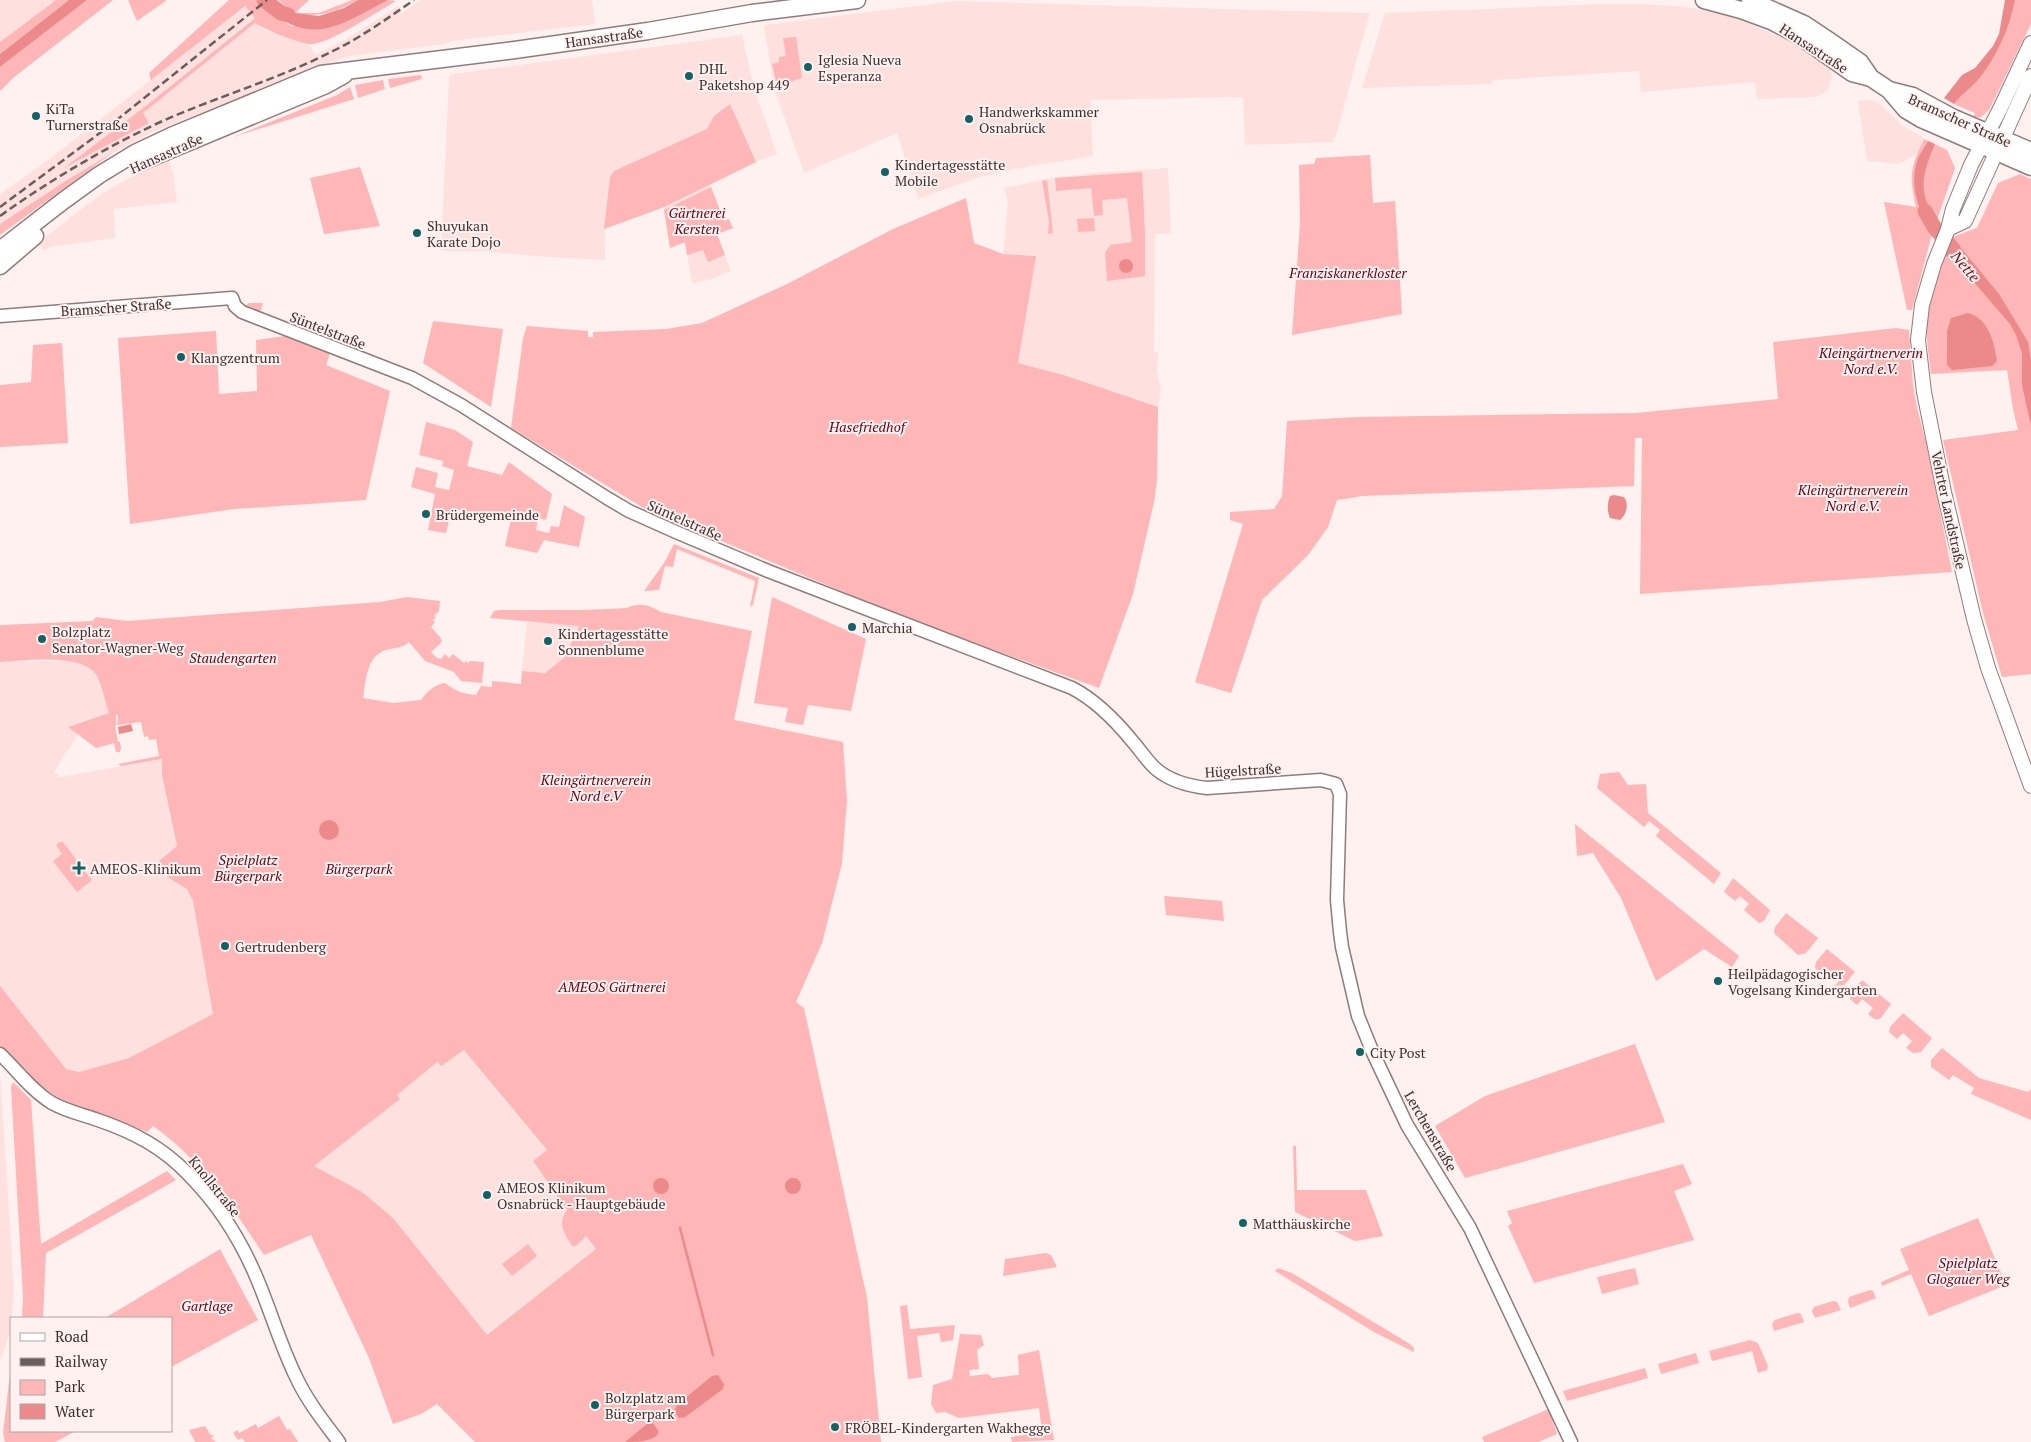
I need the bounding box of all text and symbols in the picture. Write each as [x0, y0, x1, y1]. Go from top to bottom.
street label: Hansastraße [1776, 19, 1852, 77]
street label: Hansastraße [564, 22, 644, 52]
place label: Iglesia Nueva Esperanza [818, 50, 902, 85]
place label: DHL Paketshop 449 [699, 59, 789, 94]
marker: Iglesia Nueva Esperanza [802, 61, 814, 73]
marker: DHL Paketshop 449 [683, 70, 695, 82]
street label: Bramscher Straße [1905, 89, 2015, 151]
place label: KiTa Turnerstraße [46, 99, 128, 134]
place label: Handwerkskammer Osnabrück [979, 102, 1100, 137]
marker: KiTa Turnerstraße [30, 110, 42, 122]
marker: Handwerkskammer Osnabrück [963, 113, 975, 125]
street label: Hansastraße [126, 128, 206, 178]
place label: Kindertagesstätte Mobile [895, 155, 1005, 190]
marker: Kindertagesstätte Mobile [879, 166, 891, 178]
park label: Gärtnerei Kersten [669, 203, 726, 238]
place label: Shuyukan Karate Dojo [427, 216, 501, 251]
marker: Shuyukan Karate Dojo [411, 227, 423, 239]
water label: Nette [1947, 246, 1985, 286]
park label: Franziskanerkloster [1288, 263, 1407, 282]
street label: Bramscher Straße [60, 294, 172, 320]
street label: Süntelstraße [287, 307, 369, 353]
park label: Kleingärtnerverin Nord e.V. [1818, 343, 1923, 378]
place label: Klangzentrum [191, 348, 280, 367]
marker: Klangzentrum [175, 351, 187, 363]
park label: Hasefriedhof [828, 417, 908, 436]
street label: Vehrter Landstraße [1927, 449, 1971, 571]
park label: Kleingärtnerverein Nord e.V. [1797, 480, 1908, 515]
street label: Süntelstraße [645, 495, 725, 545]
place label: Brüdergemeinde [436, 505, 539, 524]
marker: Brüdergemeinde [420, 508, 432, 520]
place label: Marchia [862, 618, 913, 637]
marker: Marchia [846, 621, 858, 633]
place label: Bolzplatz Senator-Wagner-Weg [52, 622, 184, 657]
place label: Kindertagesstätte Sonnenblume [558, 624, 668, 659]
marker: Bolzplatz Senator-Wagner-Weg [36, 633, 48, 645]
marker: Kindertagesstätte Sonnenblume [542, 635, 554, 647]
park label: Staudengarten [189, 648, 277, 667]
street label: Hügelstraße [1204, 759, 1282, 781]
park label: Kleingärtnerverein Nord e.V [540, 770, 651, 805]
park label: Spielplatz Bürgerpark [213, 850, 282, 885]
place label: AMEOS-Klinikum [90, 859, 201, 878]
park label: Bürgerpark [324, 859, 393, 878]
marker: AMEOS-Klinikum [72, 861, 86, 875]
place label: Gertrudenberg [235, 937, 327, 956]
marker: Gertrudenberg [219, 940, 231, 952]
place label: Heilpädagogischer Vogelsang Kindergarten [1728, 964, 1878, 999]
marker: Heilpädagogischer Vogelsang Kindergarten [1712, 975, 1724, 987]
park label: AMEOS Gärtnerei [557, 977, 666, 996]
place label: City Post [1370, 1043, 1427, 1062]
marker: City Post [1354, 1046, 1366, 1058]
street label: Lerchenstraße [1400, 1087, 1462, 1175]
street label: Knollstraße [185, 1152, 245, 1220]
place label: AMEOS Klinikum Osnabrück - Hauptgebäude [497, 1178, 665, 1213]
marker: AMEOS Klinikum Osnabrück - Hauptgebäude [481, 1189, 493, 1201]
place label: Matthäuskirche [1253, 1214, 1351, 1233]
marker: Matthäuskirche [1237, 1217, 1249, 1229]
park label: Spielplatz Glogauer Weg [1926, 1253, 2011, 1288]
park label: Gartlage [181, 1296, 233, 1315]
legend [10, 1317, 172, 1432]
text: Road [55, 1326, 88, 1346]
text: Railway [55, 1351, 108, 1371]
text: Park [55, 1376, 85, 1396]
place label: Bolzplatz am Bürgerpark [605, 1388, 686, 1423]
marker: Bolzplatz am Bürgerpark [589, 1399, 601, 1411]
text: Water [55, 1401, 95, 1421]
place label: FRÖBEL-Kindergarten Wakhegge [845, 1418, 1051, 1437]
marker: FRÖBEL-Kindergarten Wakhegge [829, 1421, 841, 1433]

